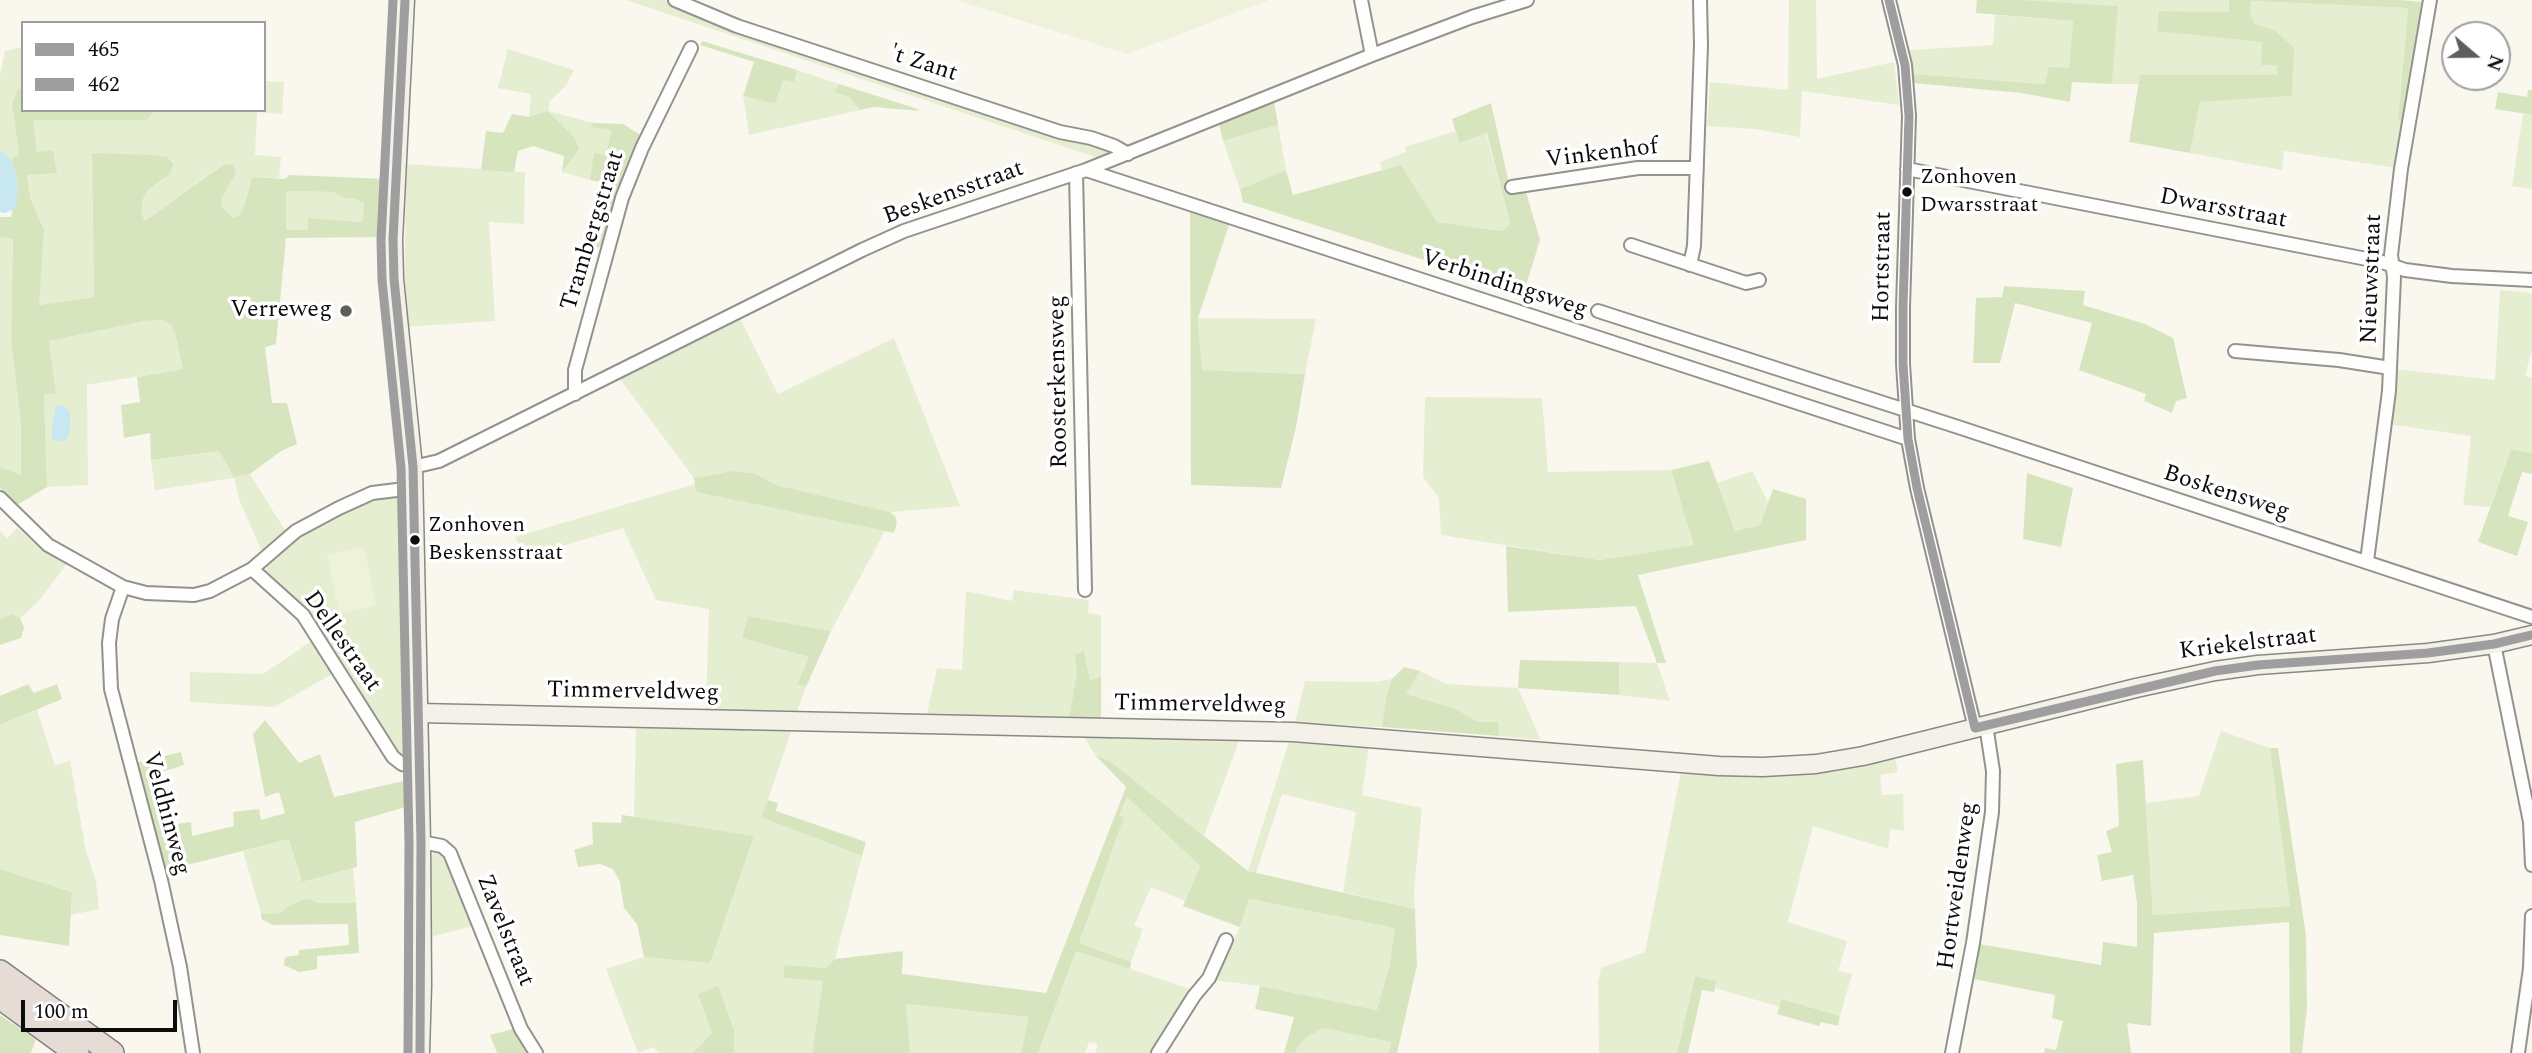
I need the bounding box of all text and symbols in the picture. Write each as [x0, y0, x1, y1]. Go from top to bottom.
legend [21, 21, 266, 112]
north arrow [2441, 21, 2511, 91]
text: 465 [88, 34, 120, 66]
street label: 't Zant [885, 40, 961, 90]
text: N [2478, 50, 2511, 75]
text: 462 [88, 69, 120, 101]
street label: Vinkenhof [1544, 134, 1660, 176]
street label: Trambergstraat [556, 148, 632, 314]
street label: Beskensstraat [880, 155, 1028, 233]
place label: Zonhoven Dwarsstraat [1920, 166, 2038, 218]
street label: Dwarsstraat [2157, 184, 2289, 236]
marker: Zonhoven Dwarsstraat [1900, 185, 1914, 199]
street label: Hortstraat [1869, 211, 1899, 323]
street label: Nieuwstraat [2356, 213, 2390, 345]
street label: Verbindingsweg [1417, 245, 1591, 325]
street label: Roosterkensweg [1044, 295, 1076, 469]
place label: Verreweg [230, 297, 332, 325]
marker: Verreweg [338, 303, 354, 319]
street label: Boskensweg [2159, 460, 2293, 528]
place label: Zonhoven Beskensstraat [428, 514, 563, 566]
marker: Zonhoven Beskensstraat [408, 533, 422, 547]
street label: Dellestraat [296, 586, 386, 698]
street label: Kriekelstraat [2178, 622, 2318, 668]
street label: Timmerveldweg [547, 677, 719, 709]
street label: Timmerveldweg [1114, 690, 1286, 722]
street label: Veldhinweg [135, 749, 195, 879]
street label: Hortweidenweg [1933, 800, 1985, 972]
street label: Zavelstraat [469, 871, 539, 991]
scale bar [24, 986, 180, 1030]
text: 100 m [34, 996, 89, 1028]

